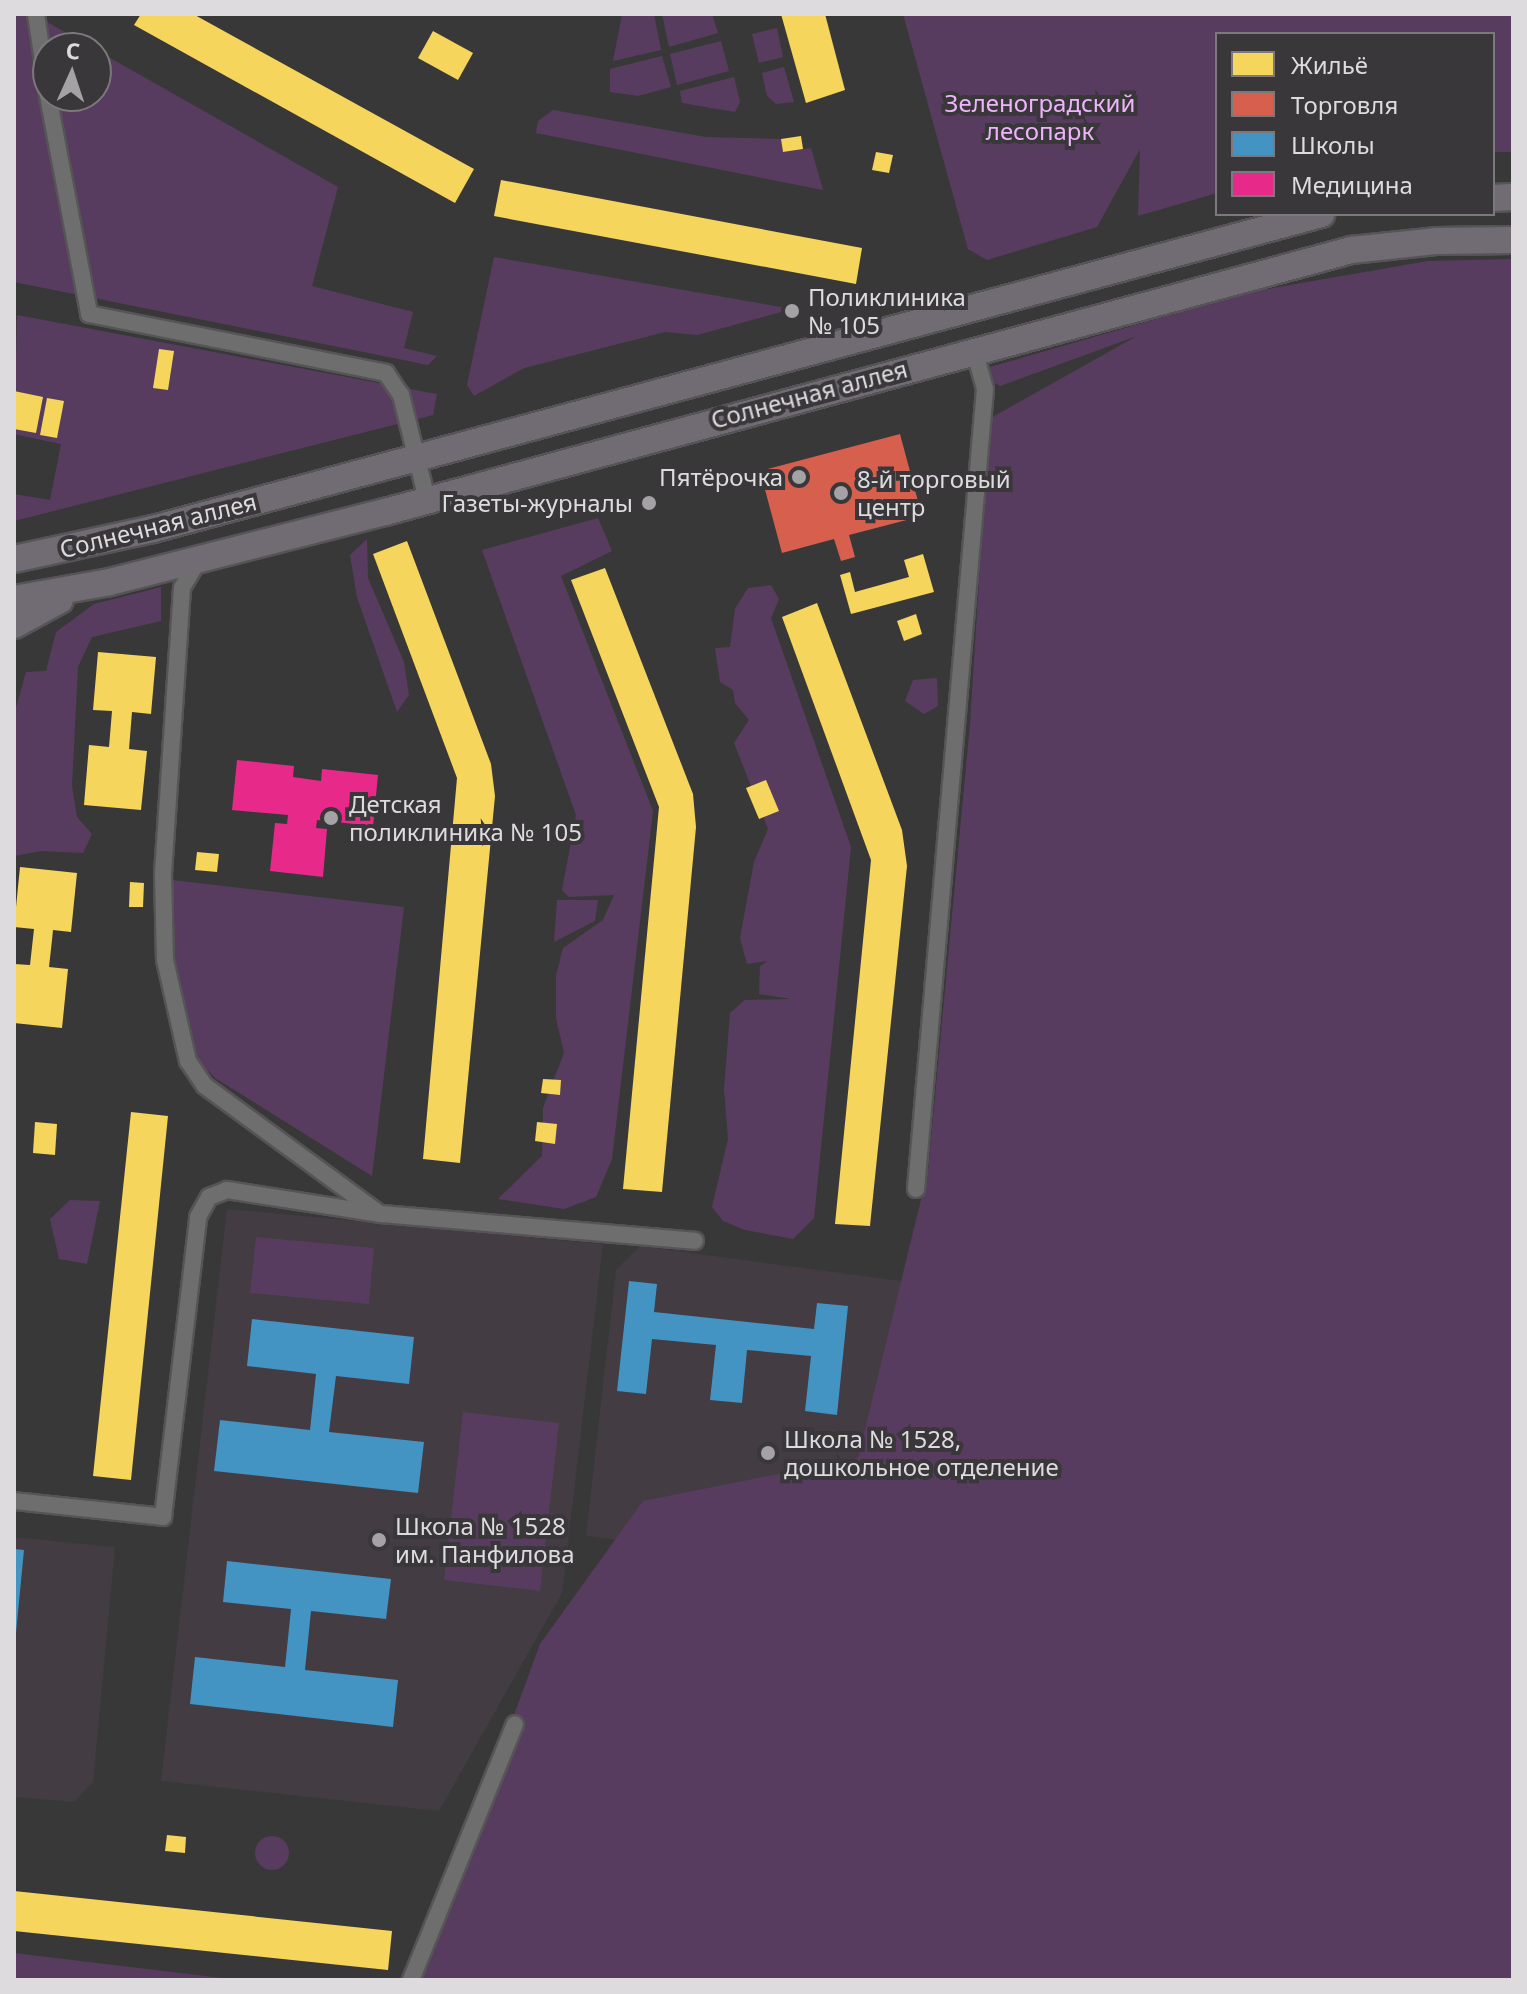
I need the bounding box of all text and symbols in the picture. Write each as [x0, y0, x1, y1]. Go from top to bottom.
north arrow [32, 32, 112, 112]
legend [1215, 32, 1495, 216]
text: С [65, 35, 81, 65]
text: Жильё [1291, 48, 1368, 81]
text: Торговля [1291, 88, 1398, 121]
park label: Зеленоградский лесопарк [945, 89, 1135, 145]
text: Школы [1291, 128, 1375, 161]
text: Медицина [1291, 168, 1413, 201]
place label: Поликлиника № 105 [808, 283, 966, 339]
marker: Поликлиника № 105 [783, 302, 801, 320]
street label: Солнечная аллея [708, 354, 910, 434]
place label: Пятёрочка [659, 463, 783, 491]
place label: 8-й торговый центр [857, 465, 1011, 521]
marker: Пятёрочка [790, 468, 808, 486]
marker: 8-й торговый центр [832, 484, 850, 502]
street label: Солнечная аллея [56, 487, 260, 563]
place label: Газеты-журналы [441, 489, 633, 517]
marker: Газеты-журналы [640, 494, 658, 512]
place label: Детская поликлиника № 105 [349, 790, 582, 846]
marker: Детская поликлиника № 105 [320, 807, 342, 829]
place label: Школа № 1528, дошкольное отделение [784, 1425, 1059, 1481]
marker: Школа № 1528, дошкольное отделение [759, 1444, 777, 1462]
place label: Школа № 1528 им. Панфилова [395, 1512, 574, 1568]
marker: Школа № 1528 им. Панфилова [370, 1531, 388, 1549]

